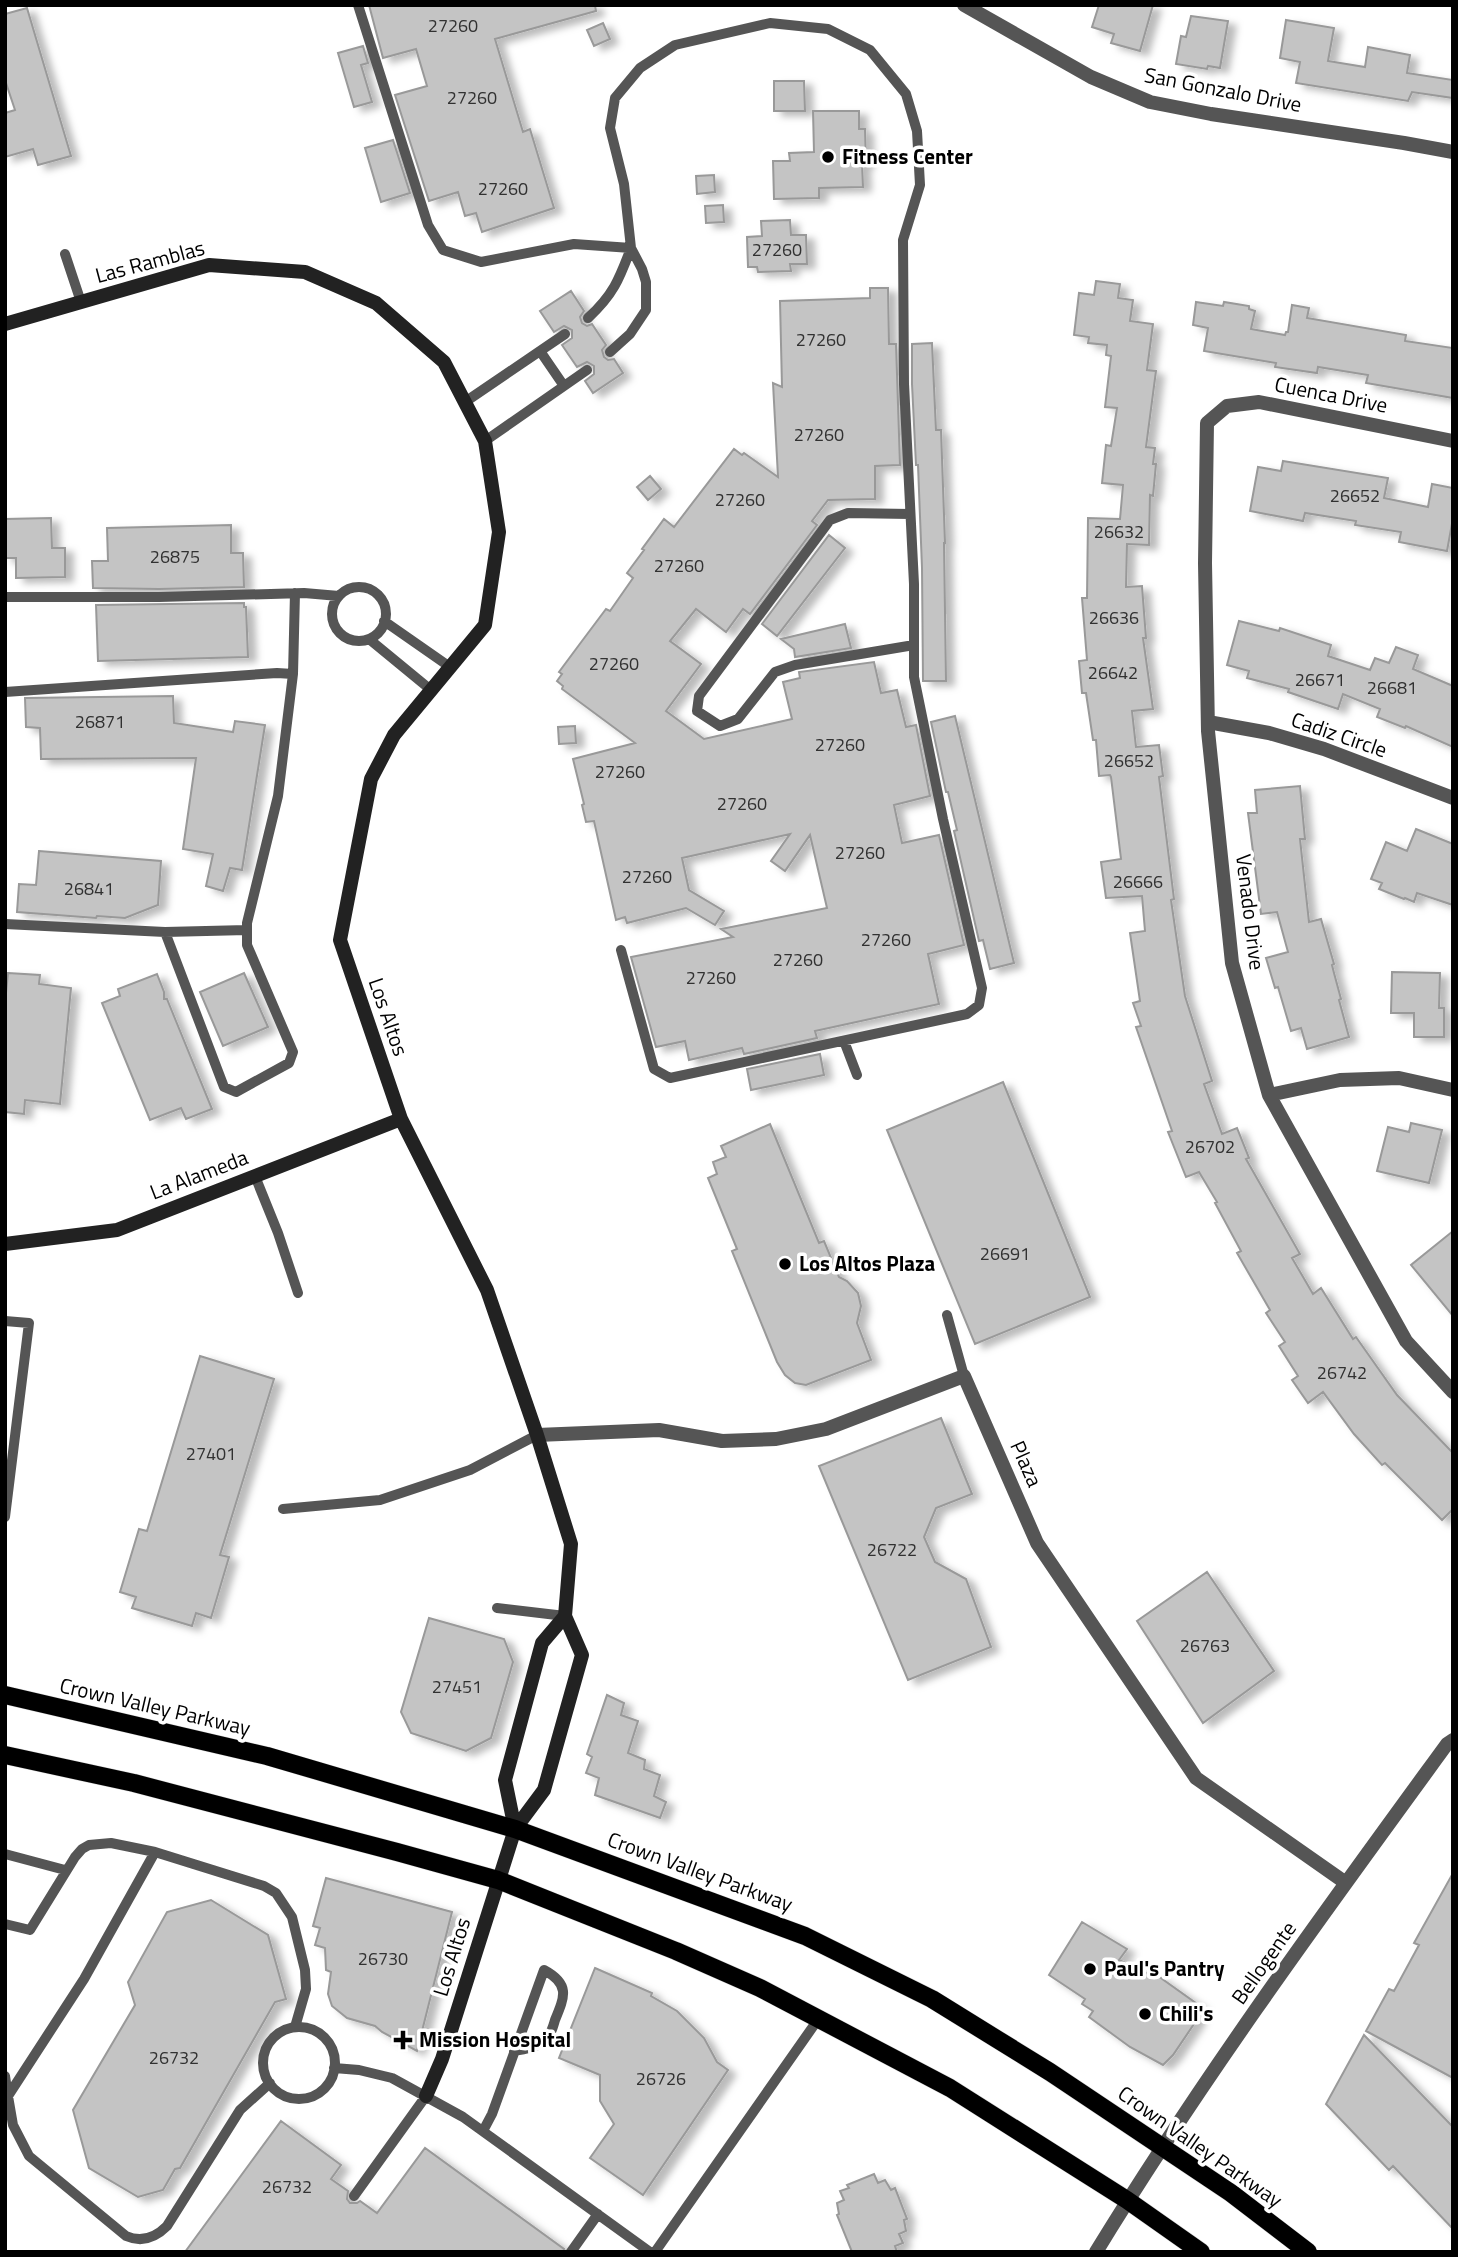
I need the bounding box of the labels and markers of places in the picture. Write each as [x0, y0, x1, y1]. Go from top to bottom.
place label: Fitness Center [842, 140, 973, 172]
marker: Fitness Center [820, 149, 836, 165]
place label: Los Altos Plaza [799, 1247, 936, 1279]
marker: Los Altos Plaza [777, 1256, 793, 1272]
place label: Paul's Pantry [1104, 1952, 1225, 1984]
marker: Paul's Pantry [1082, 1961, 1098, 1977]
place label: Chili's [1159, 1997, 1214, 2029]
marker: Chili's [1137, 2006, 1153, 2022]
place label: Mission Hospital [419, 2023, 571, 2055]
marker: Mission Hospital [393, 2030, 413, 2050]

